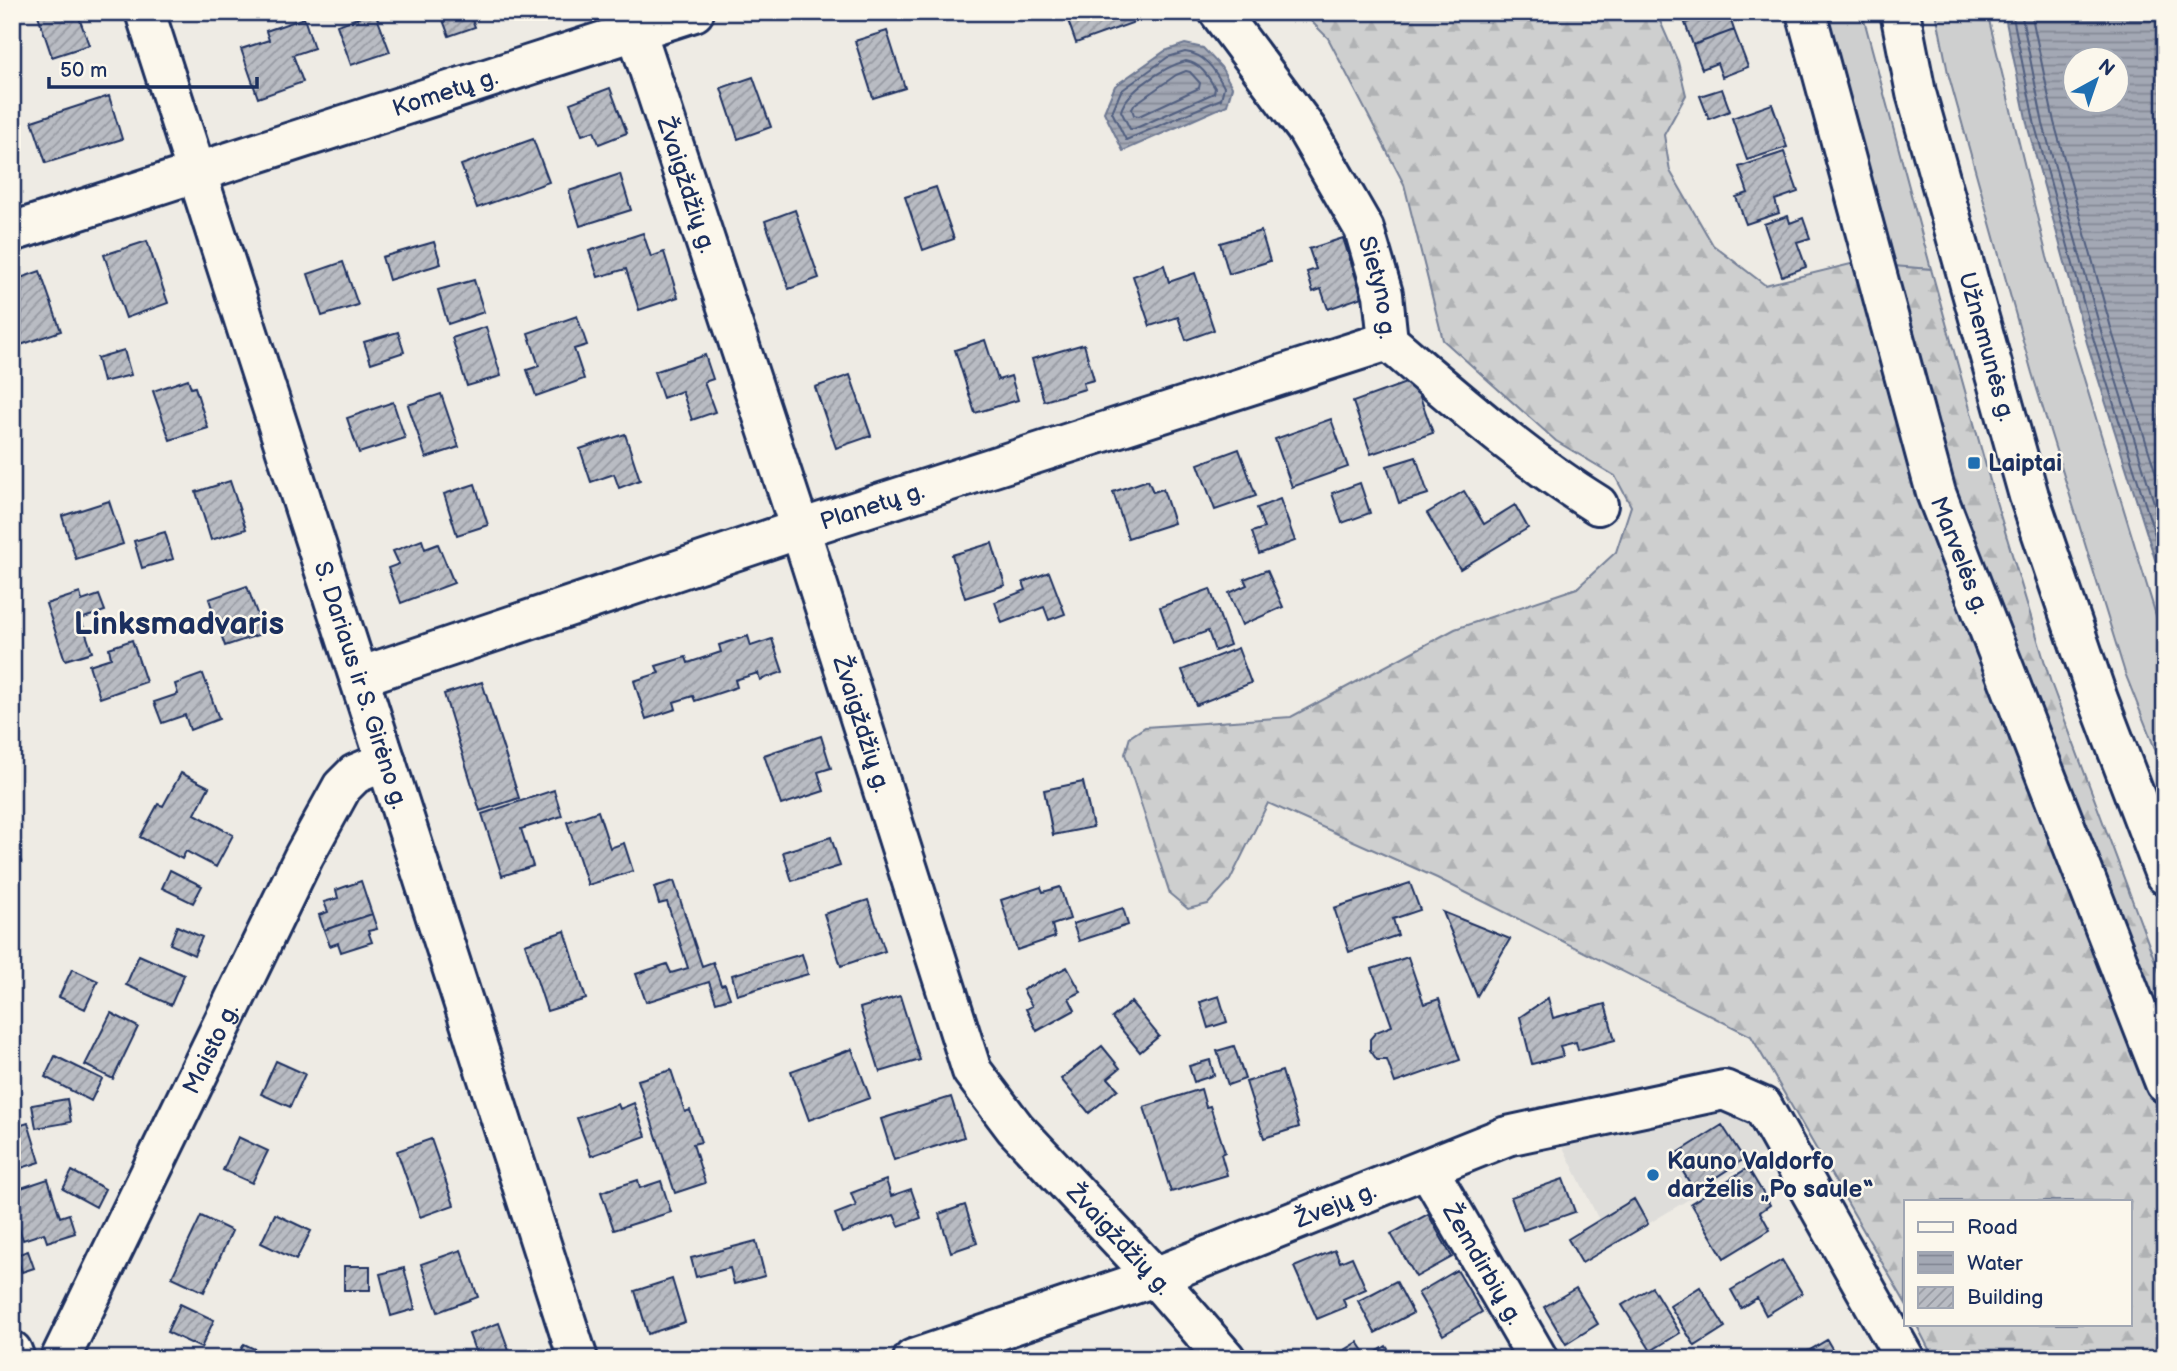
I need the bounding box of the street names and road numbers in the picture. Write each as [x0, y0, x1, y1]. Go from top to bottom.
street label: Kometų g. [389, 62, 501, 123]
street label: Žvaigždžių g. [651, 112, 723, 256]
street label: Sietyno g. [1352, 233, 1402, 341]
street label: Užnemunės g. [1952, 269, 2022, 425]
street label: Planetų g. [816, 476, 928, 536]
street label: Marvelės g. [1924, 492, 1996, 618]
street label: S. Dariaus ir S. Girėno g. [308, 558, 415, 812]
street label: Žvaigždžių g. [826, 651, 897, 796]
street label: Maisto g. [176, 999, 245, 1099]
street label: Žvejų g. [1289, 1175, 1380, 1234]
street label: Žvaigždžių g. [1060, 1177, 1178, 1301]
street label: Žemdirbių g. [1436, 1197, 1529, 1330]

